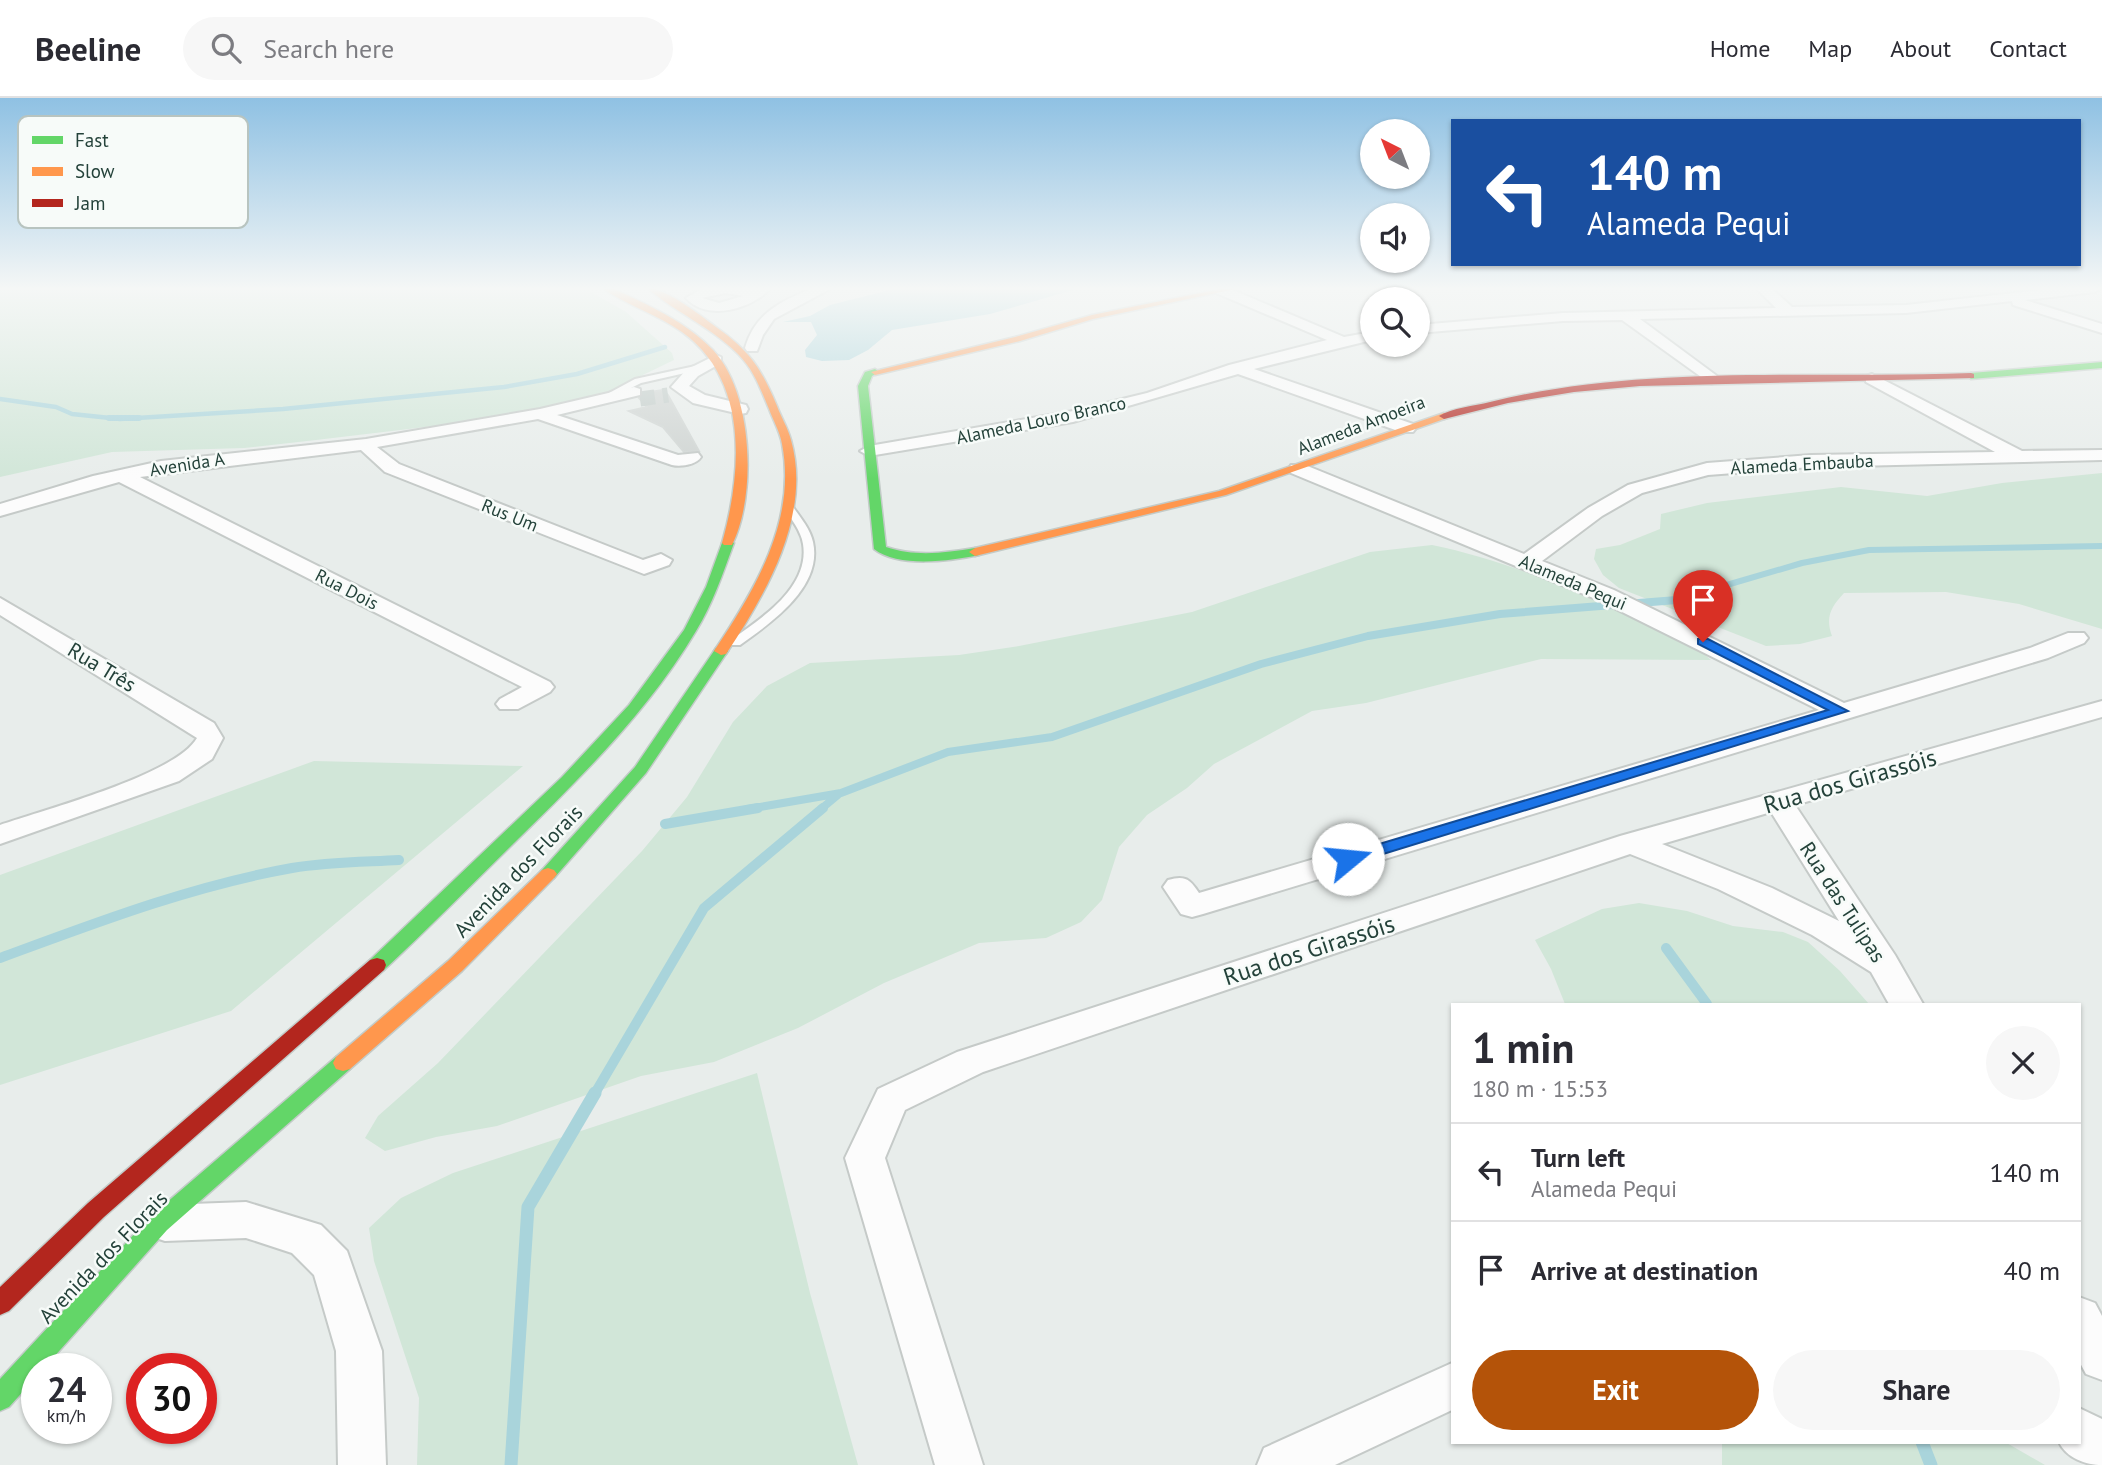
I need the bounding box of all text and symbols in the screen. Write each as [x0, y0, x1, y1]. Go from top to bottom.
search box [183, 17, 673, 80]
text: Beeline [35, 27, 141, 70]
icon: search [207, 29, 245, 67]
text: Search here [263, 32, 394, 65]
text: Home [1710, 33, 1770, 64]
text: Map [1808, 33, 1852, 64]
text: About [1890, 33, 1951, 64]
text: Contact [1989, 33, 2067, 64]
legend [18, 116, 248, 228]
north arrow [1360, 119, 1430, 189]
map controls [1360, 119, 1430, 357]
text: Fast [75, 128, 109, 152]
text: 140 m [1587, 140, 1722, 204]
icon: left [1472, 147, 1563, 238]
text: Slow [75, 159, 115, 183]
text: Jam [74, 191, 105, 215]
text: Alameda Pequi [1587, 202, 1790, 244]
button: sound [1360, 203, 1430, 273]
button: search [1360, 287, 1430, 357]
street label: Alameda Amoeira [1294, 390, 1428, 460]
street label: Alameda Louro Branco [954, 391, 1128, 449]
street label: Avenida A [148, 447, 227, 481]
street label: Alameda Embauba [1730, 449, 1874, 479]
street label: Rus Um [478, 493, 542, 537]
street label: Alameda Pequi [1516, 549, 1630, 615]
street label: Rua Dois [312, 563, 382, 615]
pin [1673, 570, 1733, 642]
icon: arrive [1684, 581, 1722, 619]
street label: Rua Três [63, 636, 141, 698]
street label: Rua dos Girassóis [1760, 742, 1940, 820]
street label: Avenida dos Florais [448, 799, 588, 943]
position arrow [1311, 822, 1385, 896]
street label: Rua das Tulipas [1794, 837, 1892, 967]
street label: Rua dos Girassóis [1219, 908, 1399, 992]
text: 1 min [1472, 1020, 1574, 1075]
button: close [1986, 1026, 2060, 1100]
text: 180 m · 15:53 [1472, 1074, 1608, 1103]
text: Turn left [1531, 1141, 1625, 1174]
icon: left [1472, 1153, 1510, 1191]
text: 140 m [1989, 1156, 2060, 1189]
text: Alameda Pequi [1531, 1174, 1677, 1203]
street label: Avenida dos Florais [33, 1185, 173, 1329]
icon: arrive [1472, 1251, 1510, 1289]
text: Arrive at destination [1531, 1254, 1758, 1287]
text: 40 m [2004, 1254, 2060, 1287]
button: Exit [1472, 1350, 1759, 1430]
button: Share [1773, 1350, 2060, 1430]
speed limit sign: 30 [126, 1353, 217, 1444]
text: 24 [47, 1366, 86, 1412]
text: km/h [47, 1404, 86, 1427]

